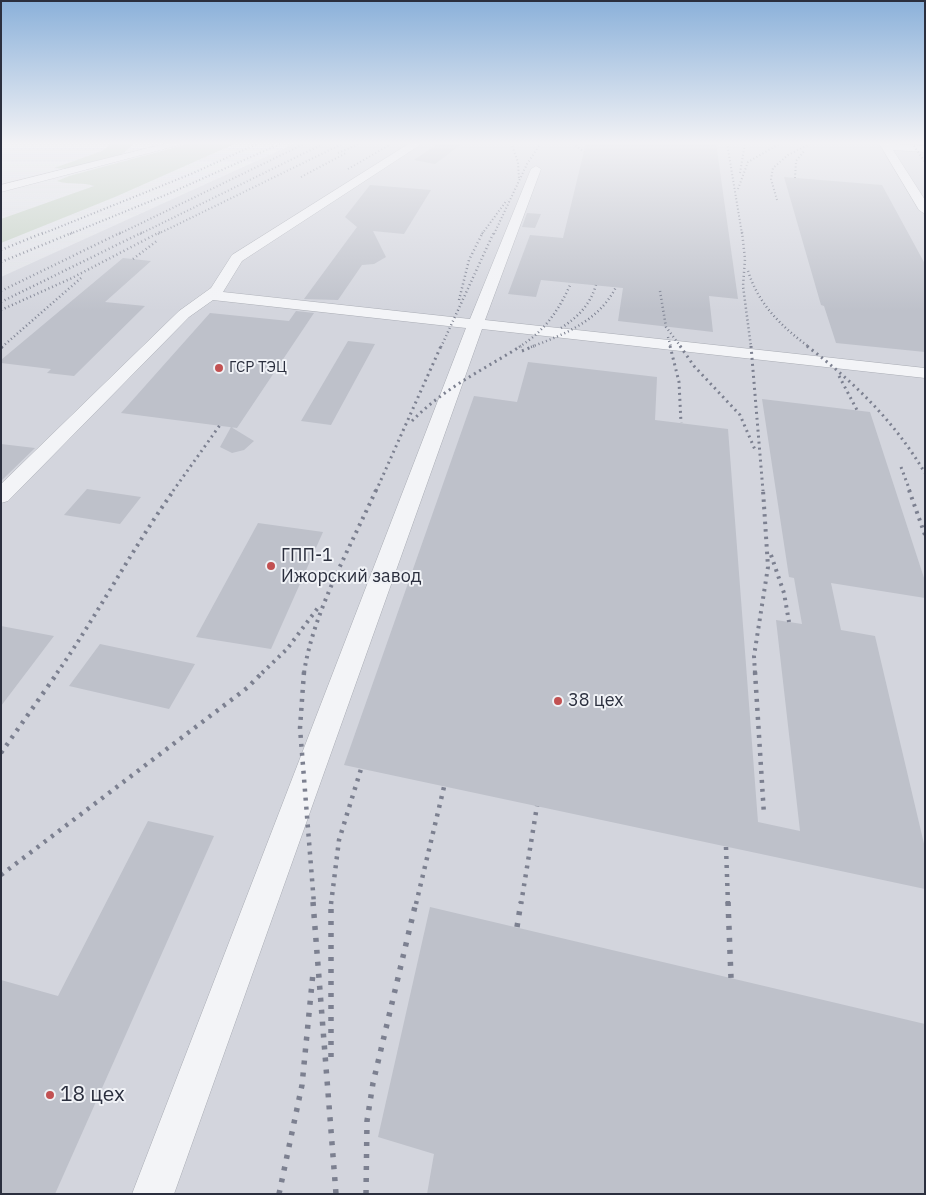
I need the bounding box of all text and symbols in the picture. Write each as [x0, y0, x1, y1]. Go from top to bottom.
place label: ГСР ТЭЦ [229, 359, 287, 377]
marker: ГСР ТЭЦ [213, 362, 225, 374]
place label: ГПП-1 Ижорский завод [281, 545, 422, 588]
marker: ГПП-1 Ижорский завод [265, 560, 277, 572]
place label: 38 цех [568, 690, 623, 712]
marker: 38 цех [552, 695, 564, 707]
place label: 18 цех [60, 1082, 125, 1108]
marker: 18 цех [44, 1089, 56, 1101]

